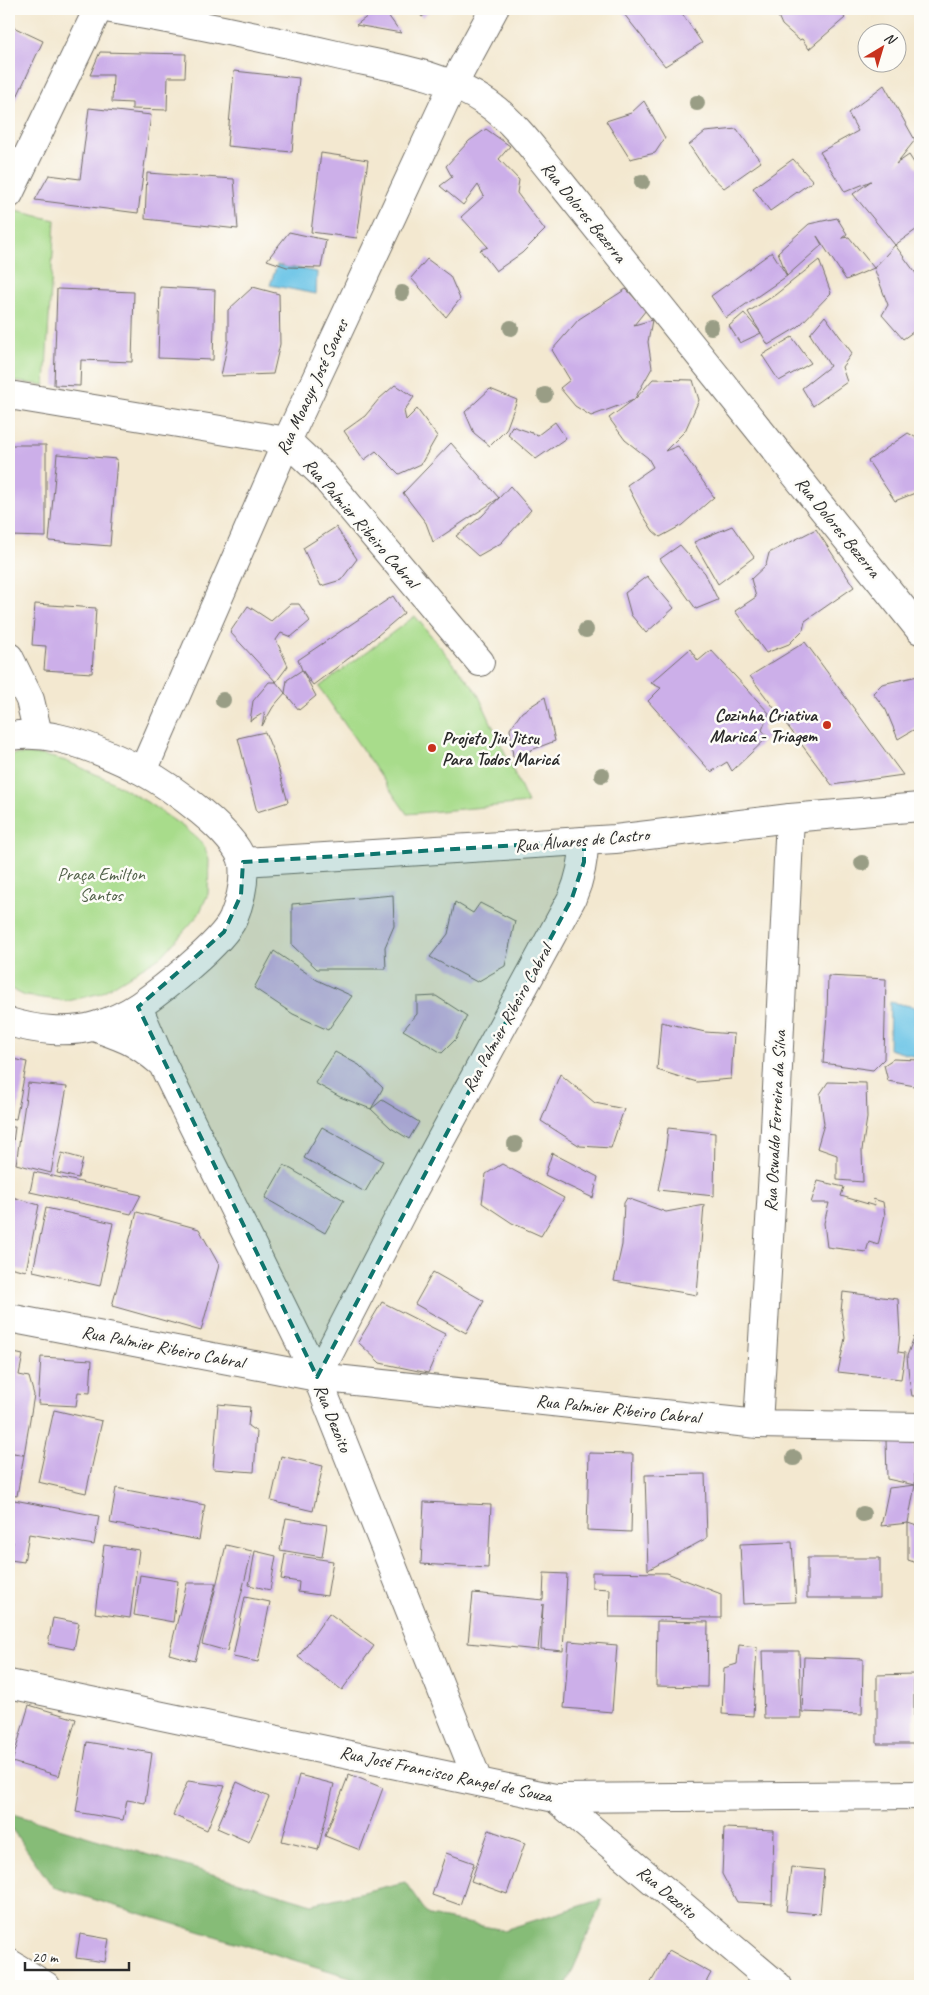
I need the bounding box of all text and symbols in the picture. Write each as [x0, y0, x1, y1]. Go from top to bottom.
north arrow [856, 22, 906, 72]
text: N [881, 29, 900, 49]
street label: Rua Dolores Bezerra [537, 157, 632, 268]
street label: Rua Moacyr José Soares [271, 314, 354, 458]
street label: Rua Palmier Ribeiro Cabral [299, 454, 425, 595]
street label: Rua Dolores Bezerra [791, 472, 886, 583]
place label: Cozinha Criativa Maricá - Triagem [710, 704, 819, 747]
marker: Cozinha Criativa Maricá - Triagem [821, 719, 833, 731]
place label: Projeto Jiu Jitsu Para Todos Maricá [442, 727, 560, 770]
marker: Projeto Jiu Jitsu Para Todos Maricá [426, 742, 438, 754]
street label: Rua Álvares de Castro [514, 823, 652, 857]
park label: Praça Emilton Santos [57, 863, 146, 906]
street label: Rua Palmier Ribeiro Cabral [457, 938, 558, 1095]
street label: Rua Oswaldo Ferreira da Silva [759, 1028, 791, 1212]
street label: Rua Palmier Ribeiro Cabral [80, 1320, 249, 1374]
street label: Rua Dezoito [309, 1381, 357, 1457]
street label: Rua Palmier Ribeiro Cabral [535, 1389, 704, 1429]
street label: Rua José Francisco Rangel de Souza [338, 1741, 556, 1808]
street label: Rua Dezoito [633, 1861, 703, 1924]
scale bar [25, 1940, 129, 1972]
text: 20 m [32, 1948, 59, 1967]

